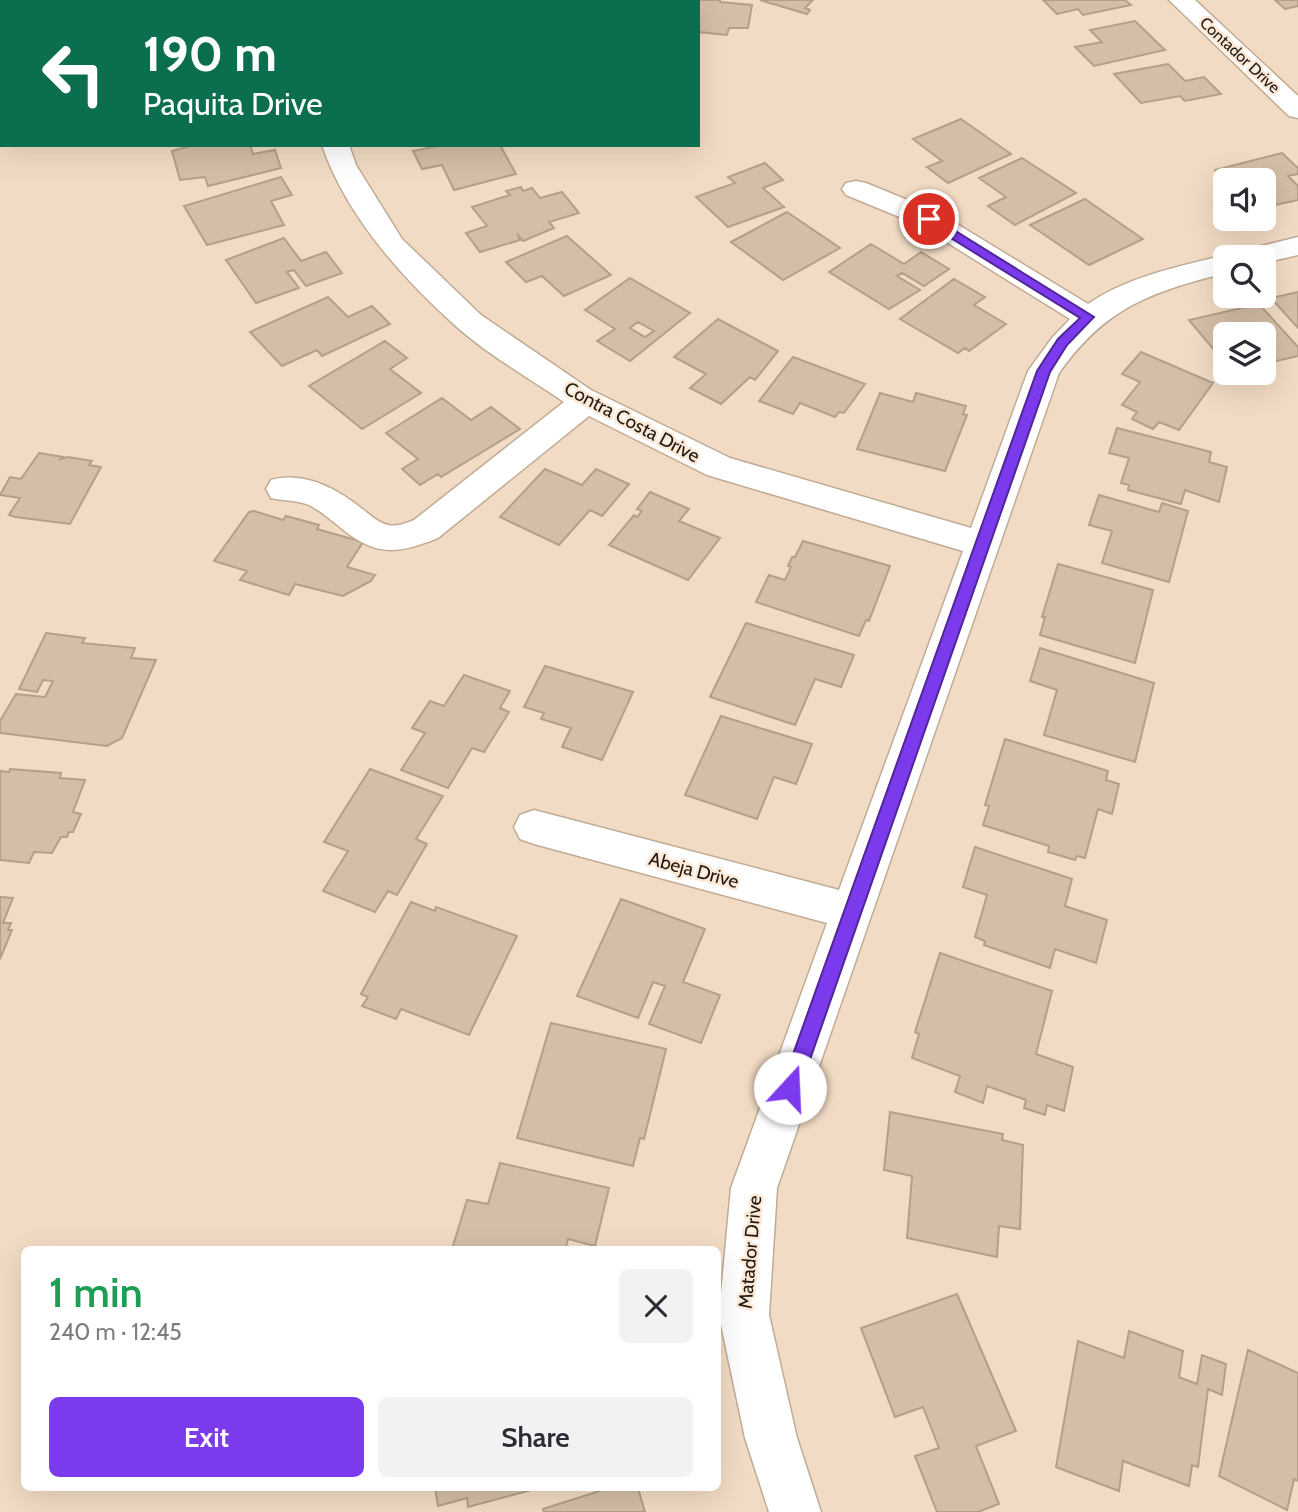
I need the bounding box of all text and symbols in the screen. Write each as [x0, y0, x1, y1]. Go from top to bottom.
street label: Contador Drive [1196, 13, 1284, 97]
text: 190 m [143, 24, 277, 83]
icon: left [28, 28, 119, 119]
text: Paquita Drive [143, 84, 323, 123]
map controls [1213, 168, 1276, 385]
button: sound [1213, 168, 1276, 231]
pin [899, 189, 959, 249]
icon: arrive [910, 200, 948, 238]
button: search [1213, 245, 1276, 308]
button: layers [1213, 322, 1276, 385]
street label: Contra Costa Drive [560, 377, 704, 468]
street label: Abeja Drive [647, 847, 742, 893]
position arrow [753, 1051, 827, 1125]
street label: Matador Drive [734, 1194, 766, 1310]
text: 1 min [49, 1266, 143, 1318]
button: close [619, 1269, 693, 1343]
text: 240 m · 12:45 [49, 1318, 182, 1346]
button: Exit [49, 1397, 364, 1477]
button: Share [378, 1397, 693, 1477]

